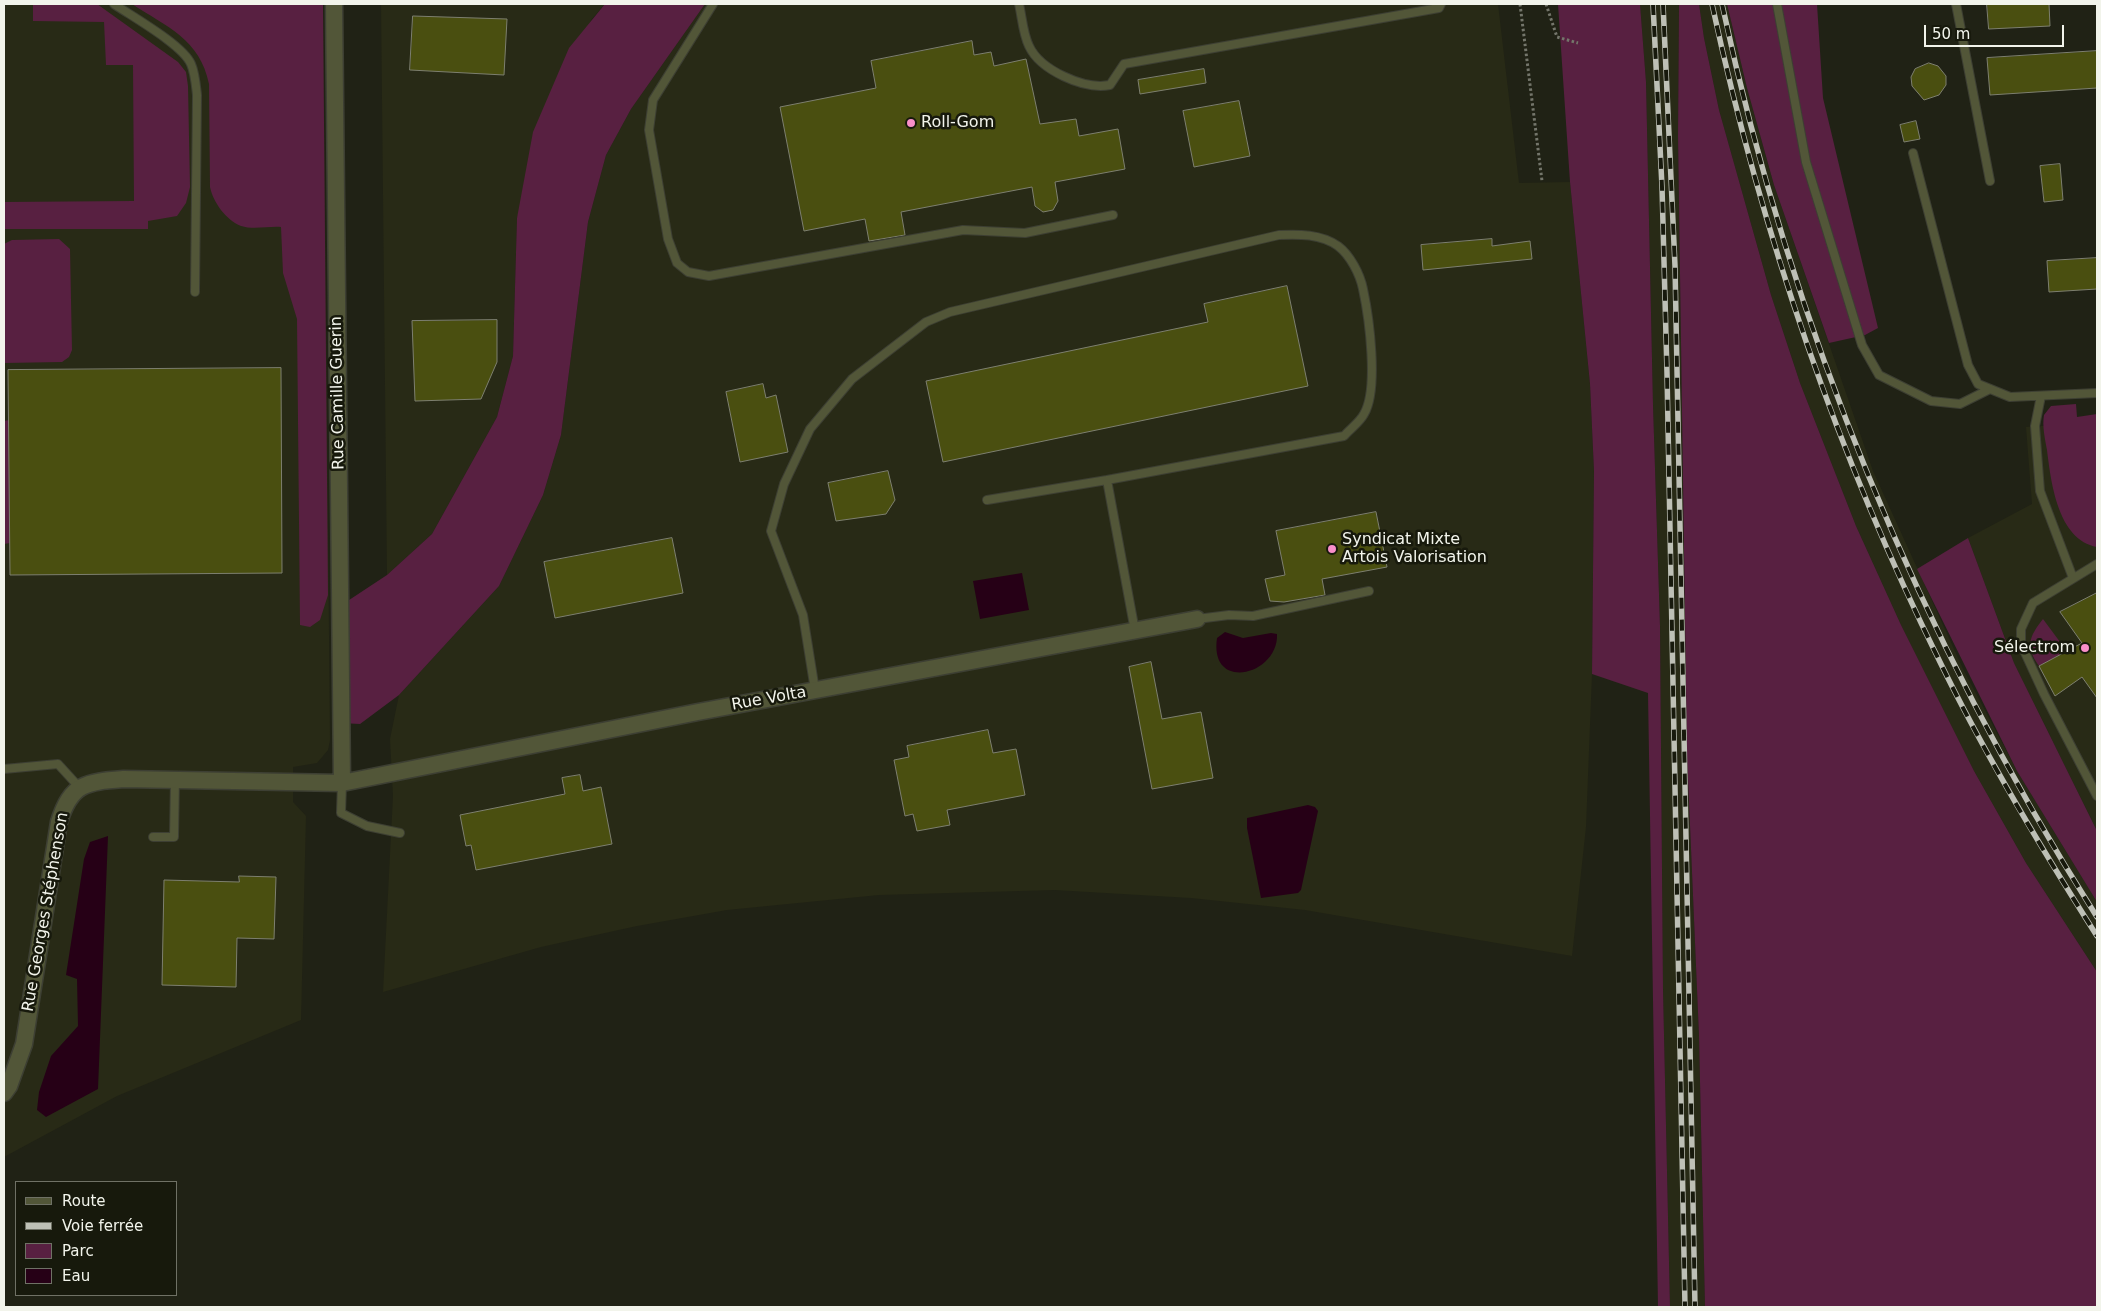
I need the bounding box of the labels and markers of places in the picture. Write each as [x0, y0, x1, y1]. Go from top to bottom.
place label: Roll-Gom [921, 113, 994, 133]
marker: Roll-Gom [905, 117, 917, 129]
place label: Syndicat Mixte Artois Valorisation [1342, 530, 1487, 568]
marker: Syndicat Mixte Artois Valorisation [1326, 543, 1338, 555]
place label: Sélectrom [1994, 638, 2075, 658]
marker: Sélectrom [2079, 642, 2091, 654]

